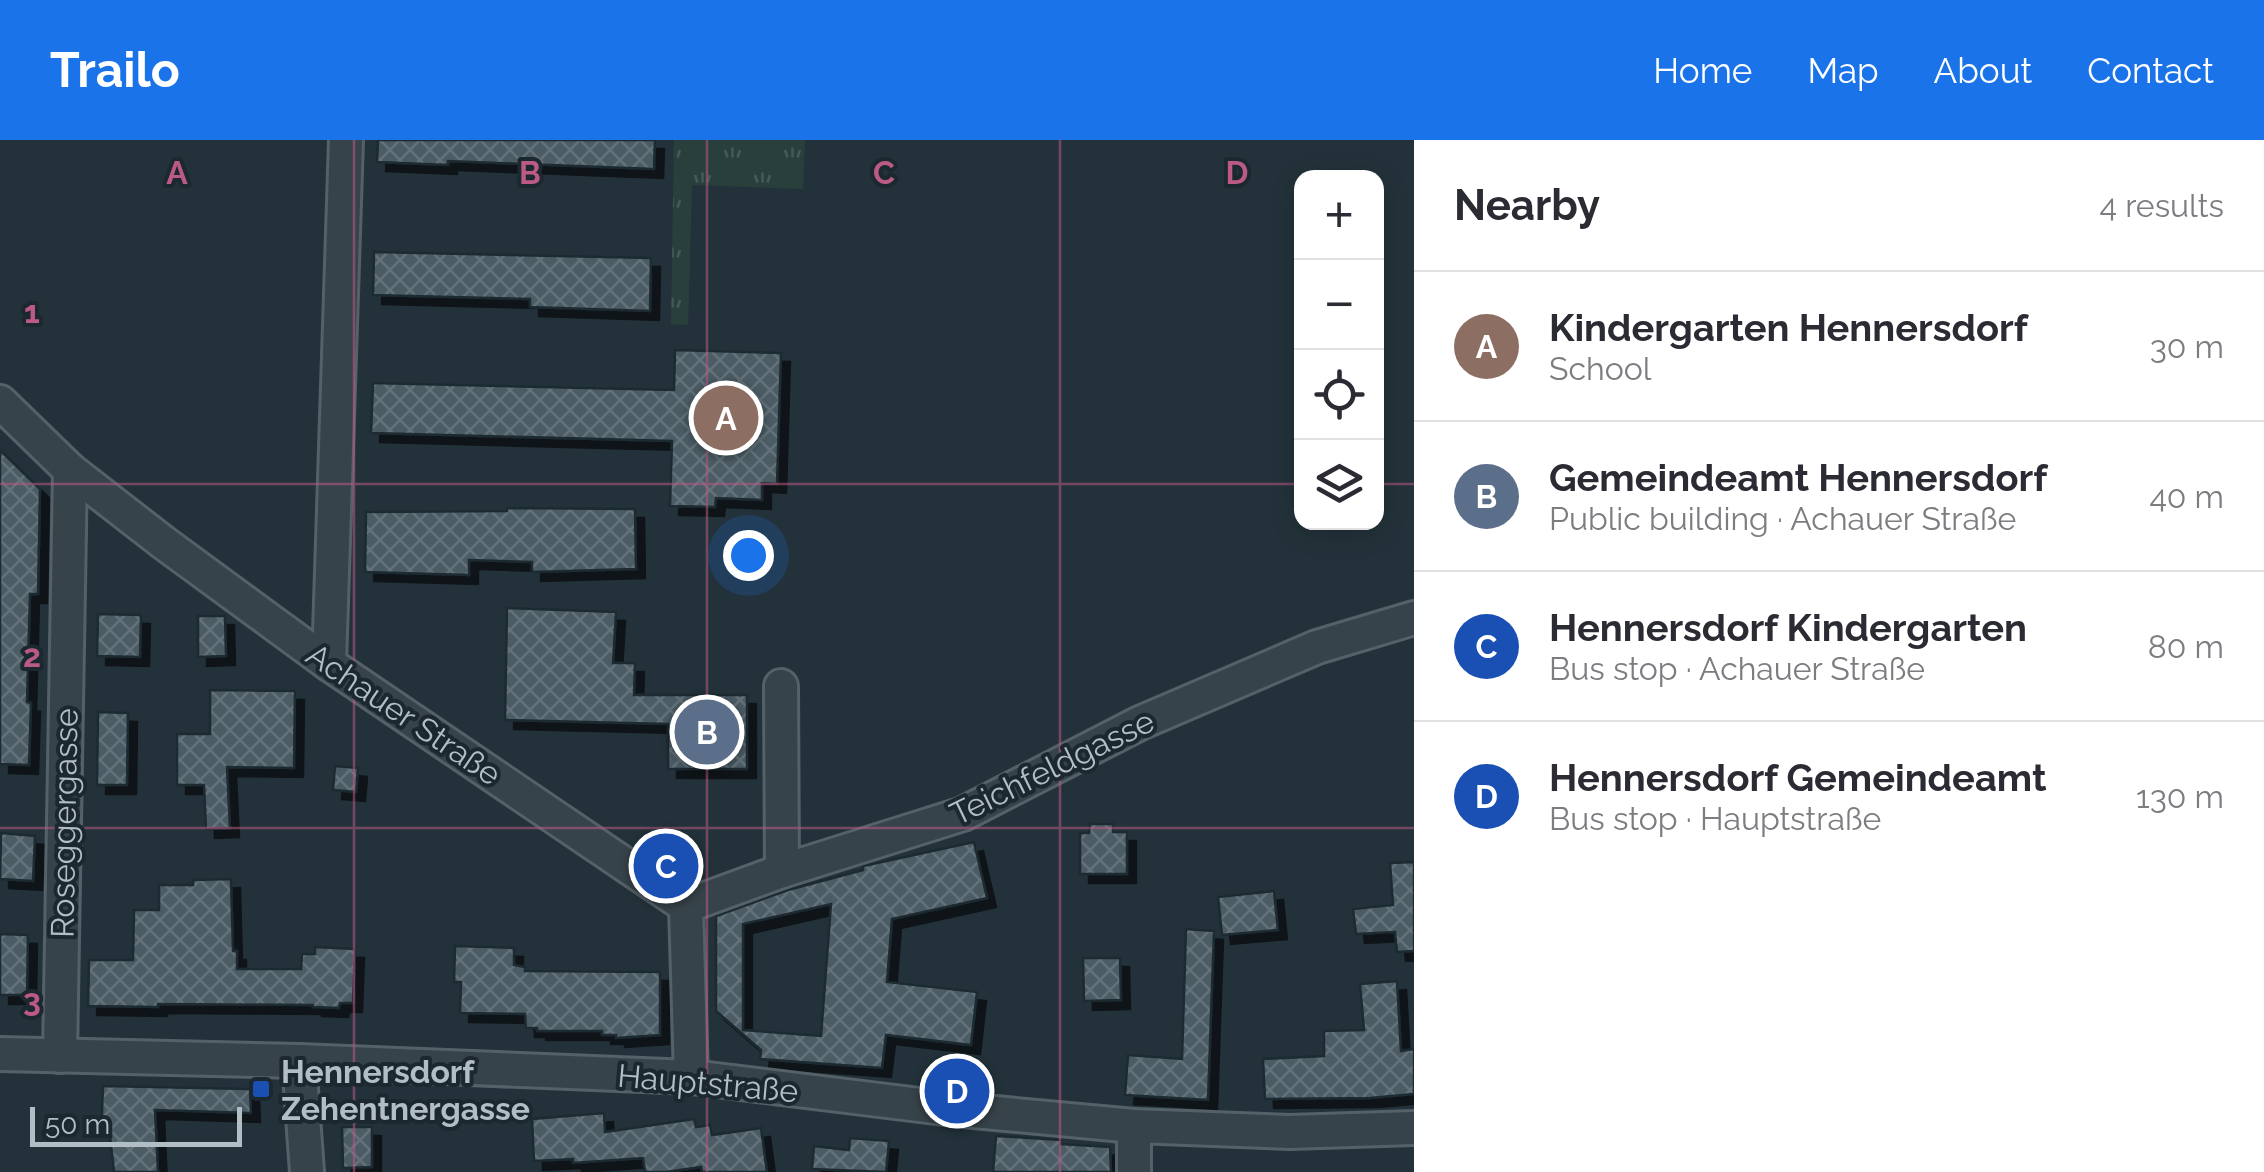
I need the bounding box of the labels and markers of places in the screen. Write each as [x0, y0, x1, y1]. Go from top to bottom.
pin: A [694, 380, 758, 456]
pin: B [674, 694, 740, 770]
pin: C [634, 828, 698, 904]
place label: Hennersdorf Zehentnergasse [281, 1053, 530, 1127]
pin: D [924, 1054, 990, 1128]
marker: Hennersdorf Zehentnergasse [250, 1078, 272, 1100]

